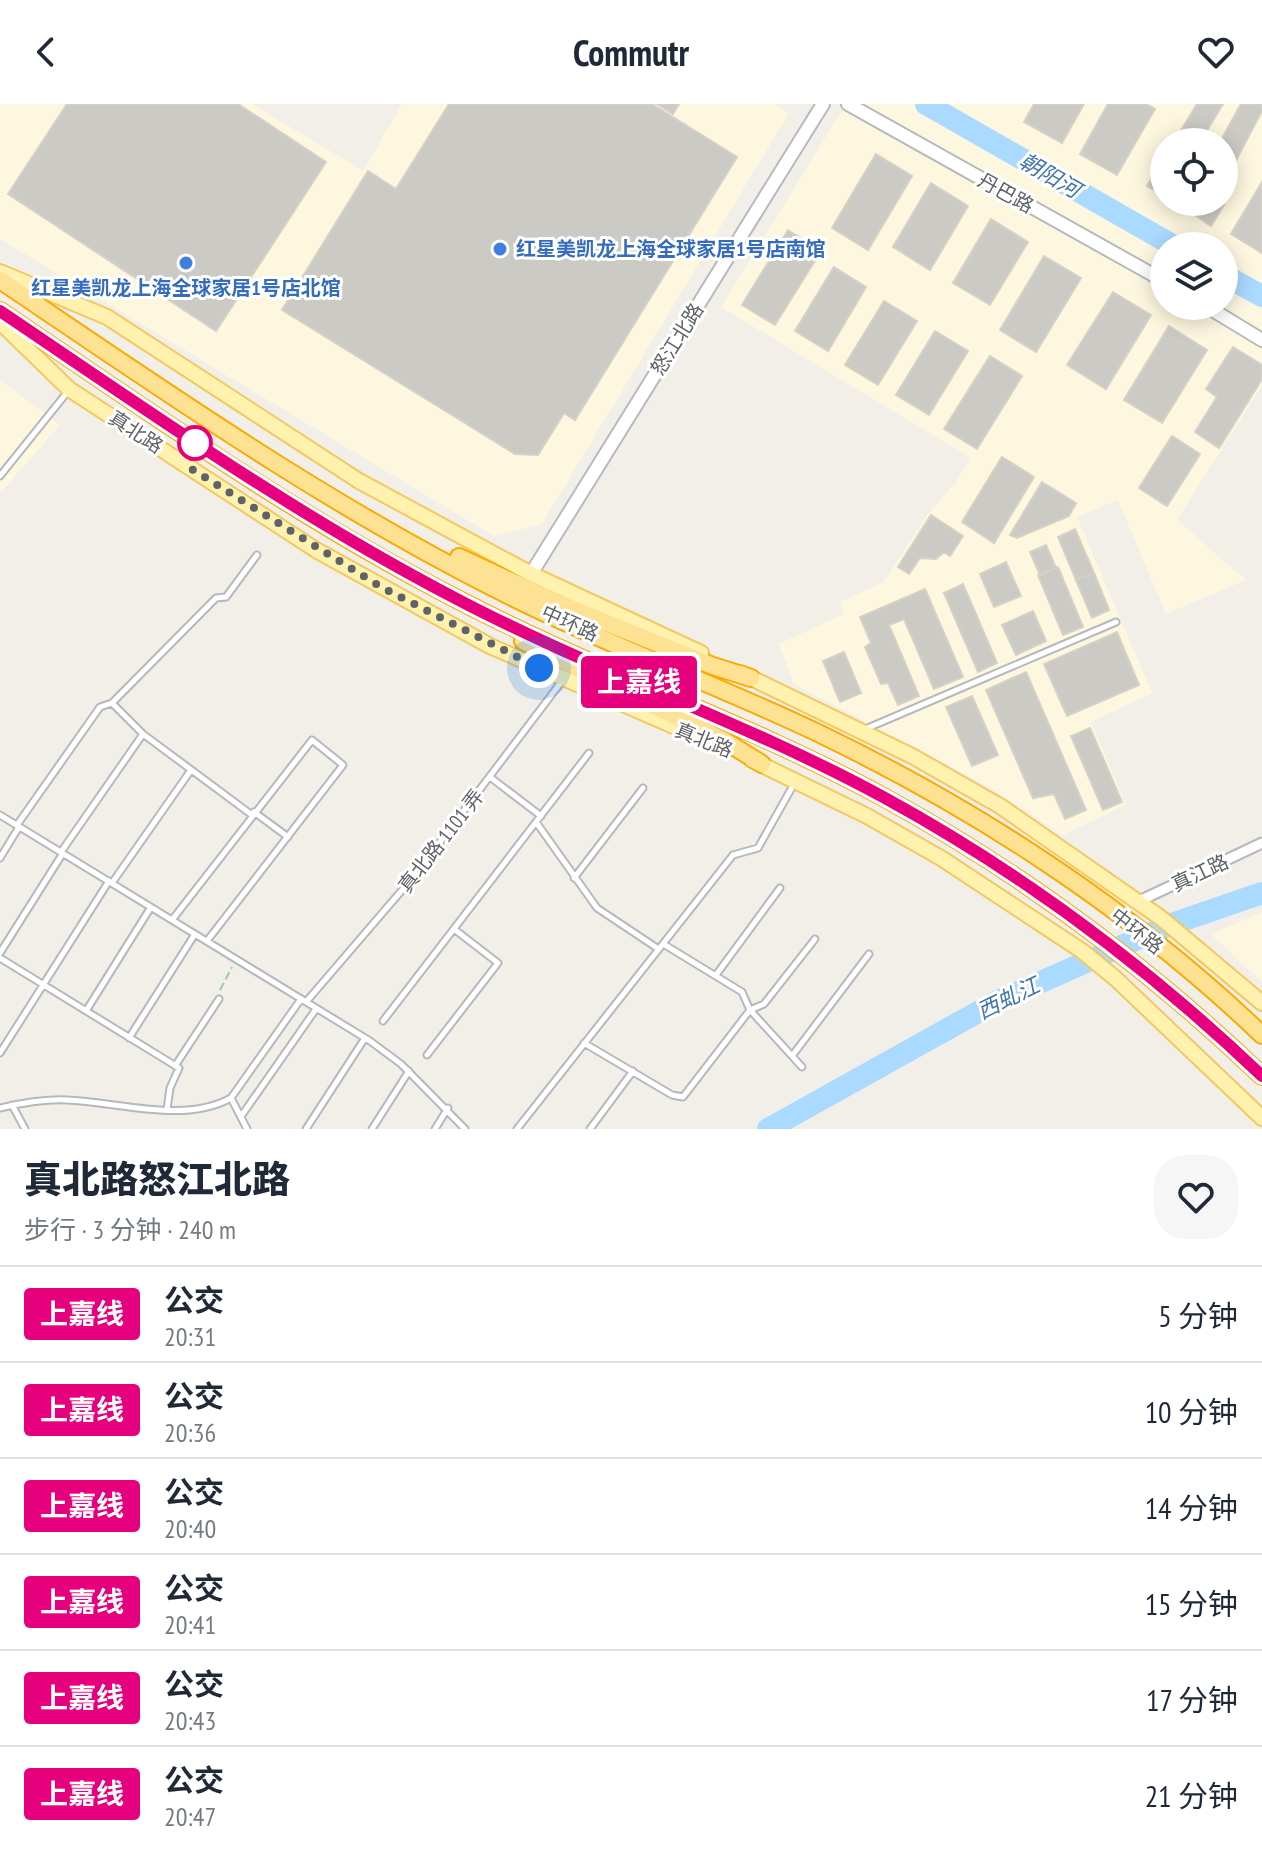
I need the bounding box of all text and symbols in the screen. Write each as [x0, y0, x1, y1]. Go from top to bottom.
text: Commutr [573, 29, 689, 76]
icon: back [24, 30, 68, 74]
icon: heart [1194, 30, 1238, 74]
map controls [1150, 128, 1238, 320]
button: locate [1150, 128, 1238, 216]
water label: 朝阳河 [1014, 146, 1089, 206]
street label: 丹巴路 [973, 167, 1039, 219]
button: layers [1150, 232, 1238, 320]
place label: 红星美凯龙上海全球家居1号店南馆 [516, 236, 826, 262]
marker: 红星美凯龙上海全球家居1号店南馆 [491, 240, 509, 258]
marker: 红星美凯龙上海全球家居1号店北馆 [177, 254, 195, 272]
place label: 红星美凯龙上海全球家居1号店北馆 [31, 275, 341, 301]
street label: 怒江北路 [645, 298, 709, 380]
street label: 真北路 [104, 405, 168, 459]
unlabelled marker [178, 426, 212, 460]
street label: 中环路 [537, 599, 603, 647]
your location [519, 648, 559, 688]
line badge: 上嘉线 [593, 656, 685, 708]
text: 上嘉线 [597, 663, 681, 700]
street label: 真北路 [671, 717, 737, 763]
street label: 真北路 1101 弄 [392, 784, 490, 898]
street label: 真江路 [1167, 849, 1233, 897]
street label: 中环路 [1105, 902, 1169, 960]
water label: 西虬江 [972, 970, 1046, 1025]
text: 真北路怒江北路 [24, 1154, 290, 1203]
button: heart [1154, 1155, 1238, 1239]
text: 步行 · 3 分钟 · 240 m [24, 1213, 236, 1246]
text: 公交 [164, 1280, 224, 1319]
text: 上嘉线 [40, 1295, 124, 1332]
text: 5 分钟 [1158, 1296, 1238, 1335]
text: 20:31 [164, 1320, 216, 1353]
text: 公交 [164, 1376, 224, 1415]
text: 上嘉线 [40, 1391, 124, 1428]
text: 10 分钟 [1145, 1392, 1238, 1431]
text: 20:36 [164, 1416, 216, 1449]
text: 公交 [164, 1472, 224, 1511]
text: 上嘉线 [40, 1487, 124, 1524]
text: 14 分钟 [1145, 1488, 1238, 1527]
text: 20:40 [164, 1512, 216, 1545]
text: 公交 [164, 1568, 224, 1607]
text: 上嘉线 [40, 1583, 124, 1620]
text: 15 分钟 [1145, 1584, 1238, 1623]
text: 20:41 [164, 1608, 216, 1641]
text: 公交 [164, 1664, 224, 1703]
text: 上嘉线 [40, 1679, 124, 1716]
text: 17 分钟 [1146, 1680, 1238, 1719]
text: 20:43 [164, 1704, 216, 1737]
text: 公交 [164, 1760, 224, 1799]
text: 上嘉线 [40, 1775, 124, 1812]
text: 21 分钟 [1145, 1776, 1238, 1815]
text: 20:47 [164, 1800, 216, 1833]

